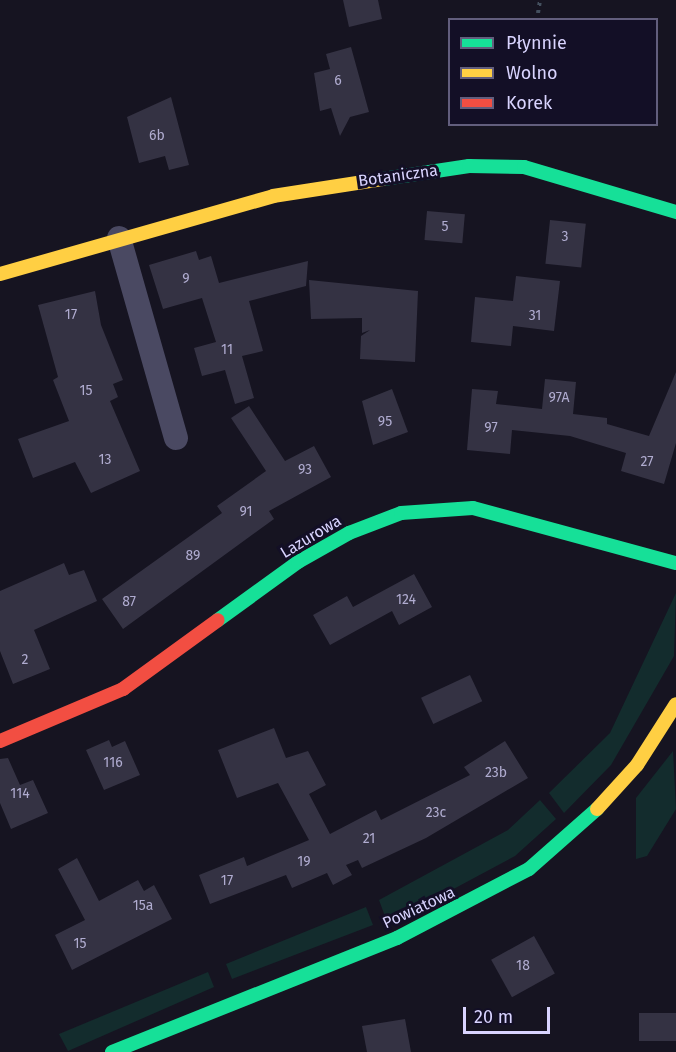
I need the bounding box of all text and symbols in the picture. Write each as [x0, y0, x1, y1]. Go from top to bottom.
legend [448, 18, 658, 126]
text: Płynnie [506, 32, 567, 54]
text: Wolno [506, 62, 558, 84]
house number: 6 [334, 73, 342, 89]
text: Korek [506, 92, 552, 114]
house number: 6b [149, 128, 165, 144]
street label: Botaniczna [357, 161, 439, 191]
house number: 5 [441, 219, 449, 235]
house number: 3 [562, 229, 568, 245]
house number: 9 [182, 271, 190, 287]
house number: 17 [65, 307, 77, 323]
house number: 31 [529, 308, 541, 324]
house number: 11 [221, 342, 233, 358]
house number: 15 [79, 383, 93, 399]
house number: 97A [549, 390, 569, 406]
house number: 95 [378, 414, 392, 430]
house number: 97 [484, 420, 498, 436]
house number: 13 [98, 452, 112, 468]
house number: 27 [640, 454, 654, 470]
house number: 93 [298, 462, 312, 478]
house number: 91 [239, 504, 253, 520]
street label: Lazurowa [277, 511, 345, 563]
house number: 89 [186, 548, 200, 564]
house number: 124 [396, 592, 416, 608]
house number: 87 [122, 594, 136, 610]
house number: 2 [22, 652, 28, 668]
house number: 116 [103, 755, 123, 771]
house number: 23b [485, 765, 507, 781]
house number: 114 [10, 786, 30, 802]
house number: 23c [426, 805, 446, 821]
house number: 21 [363, 831, 375, 847]
house number: 19 [297, 854, 311, 870]
house number: 17 [221, 873, 233, 889]
street label: Powiatowa [380, 883, 458, 933]
house number: 15a [133, 898, 153, 914]
house number: 15 [73, 936, 87, 952]
house number: 18 [516, 958, 530, 974]
scale bar [466, 995, 553, 1033]
text: 20 m [474, 1006, 513, 1028]

